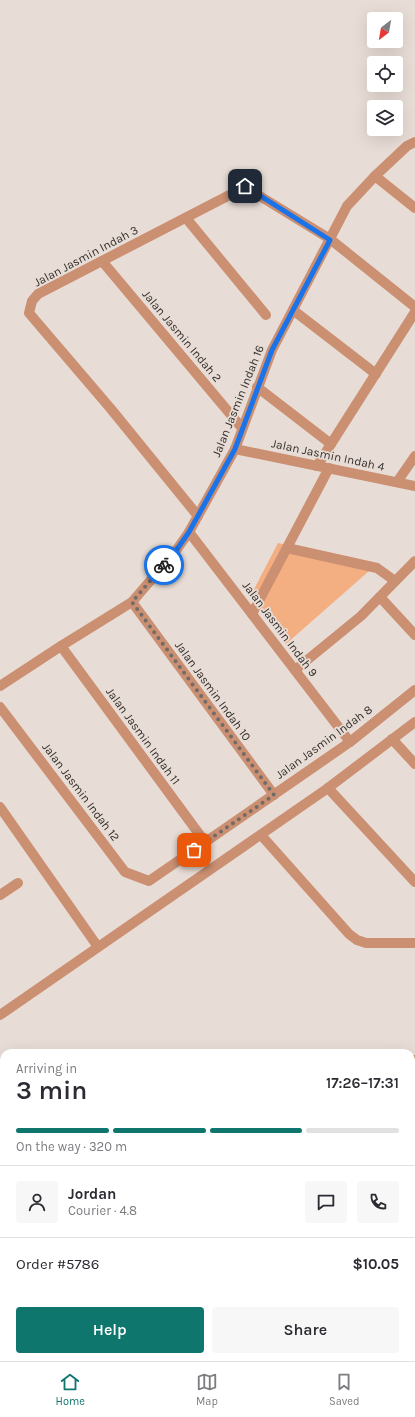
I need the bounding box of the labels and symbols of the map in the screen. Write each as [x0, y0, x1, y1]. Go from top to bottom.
north arrow [367, 12, 403, 48]
pin [228, 169, 262, 203]
street label: Jalan Jasmin Indah 3 [32, 223, 140, 289]
street label: Jalan Jasmin Indah 2 [140, 287, 225, 385]
street label: Jalan Jasmin Indah 16 [209, 343, 267, 459]
street label: Jalan Jasmin Indah 4 [270, 436, 386, 474]
courier [144, 545, 184, 585]
street label: Jalan Jasmin Indah 9 [240, 579, 320, 679]
street label: Jalan Jasmin Indah 10 [172, 638, 254, 744]
street label: Jalan Jasmin Indah 11 [103, 685, 183, 787]
street label: Jalan Jasmin Indah 8 [273, 702, 375, 782]
street label: Jalan Jasmin Indah 12 [39, 740, 123, 844]
pin [177, 833, 211, 867]

